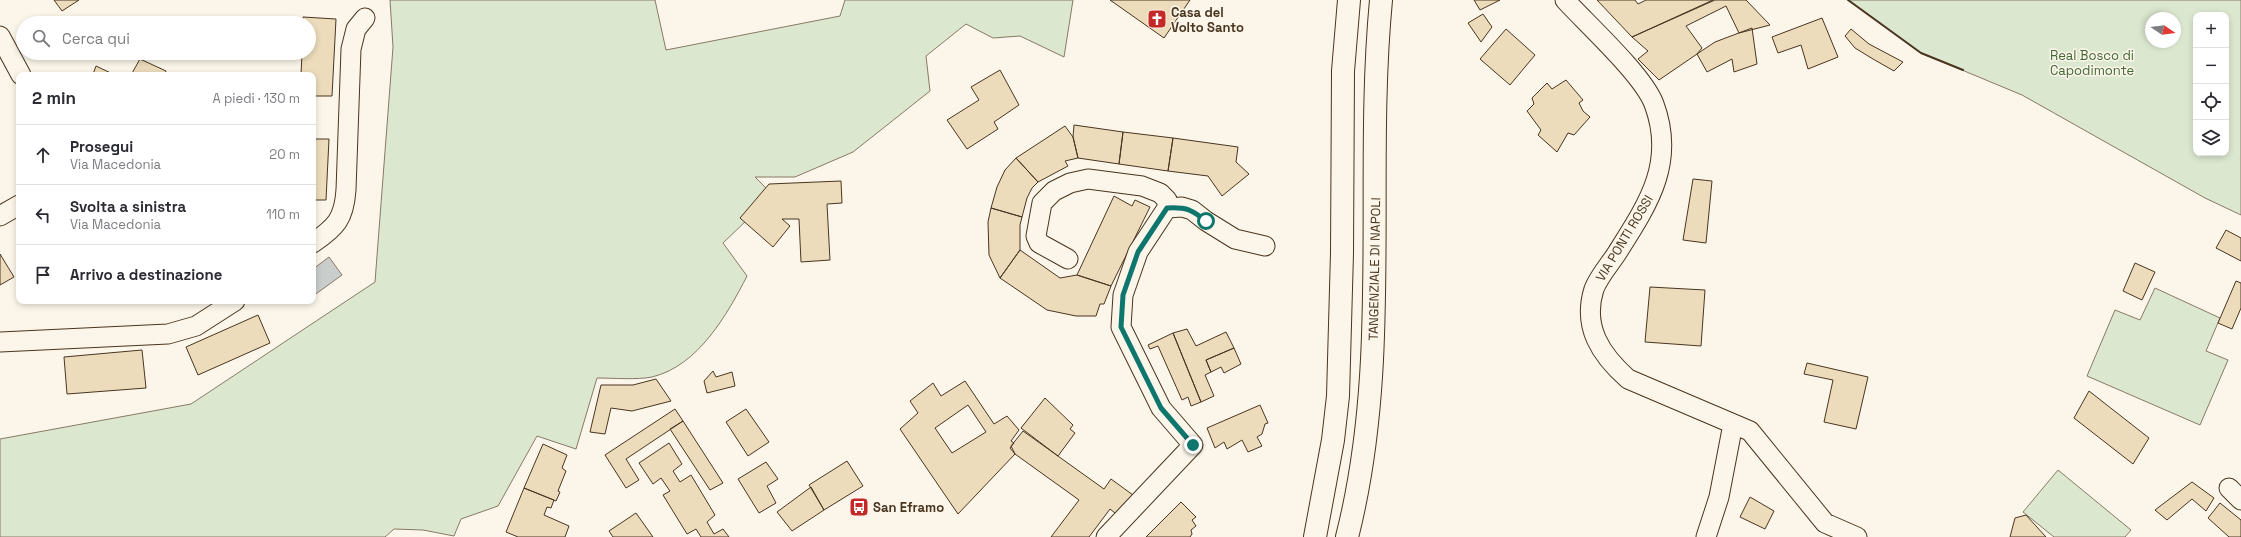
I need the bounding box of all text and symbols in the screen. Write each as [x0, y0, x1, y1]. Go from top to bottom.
place label: Casa del Volto Santo [1171, 4, 1244, 36]
church icon: Casa del Volto Santo [1146, 8, 1168, 30]
north arrow [2145, 12, 2181, 48]
map controls [2193, 12, 2229, 156]
button: + [2193, 12, 2229, 48]
search box [16, 16, 316, 60]
icon: search [30, 27, 52, 49]
text: Cerca qui [62, 29, 130, 48]
park label: Real Bosco di Capodimonte [2050, 47, 2134, 79]
button: − [2193, 48, 2229, 84]
button: locate [2193, 84, 2229, 120]
text: 2 min [32, 87, 76, 109]
text: A piedi · 130 m [213, 90, 300, 107]
button: layers [2193, 120, 2229, 156]
text: Prosegui [70, 137, 133, 156]
icon: ahead [32, 144, 54, 166]
text: 20 m [269, 146, 300, 163]
text: Via Macedonia [70, 156, 161, 173]
street label: VIA PONTI ROSSI [1592, 192, 1657, 285]
text: Svolta a sinistra [70, 197, 186, 216]
street label: TANGENZIALE DI NAPOLI [1365, 197, 1384, 341]
icon: left [32, 204, 54, 226]
text: 110 m [266, 206, 300, 223]
route start [1197, 212, 1215, 230]
text: Via Macedonia [70, 216, 161, 233]
icon: arrive [32, 264, 54, 286]
text: Arrivo a destinazione [70, 265, 222, 284]
route end [1184, 436, 1202, 454]
bus stop icon: San Eframo [848, 496, 870, 518]
place label: San Eframo [873, 499, 944, 516]

